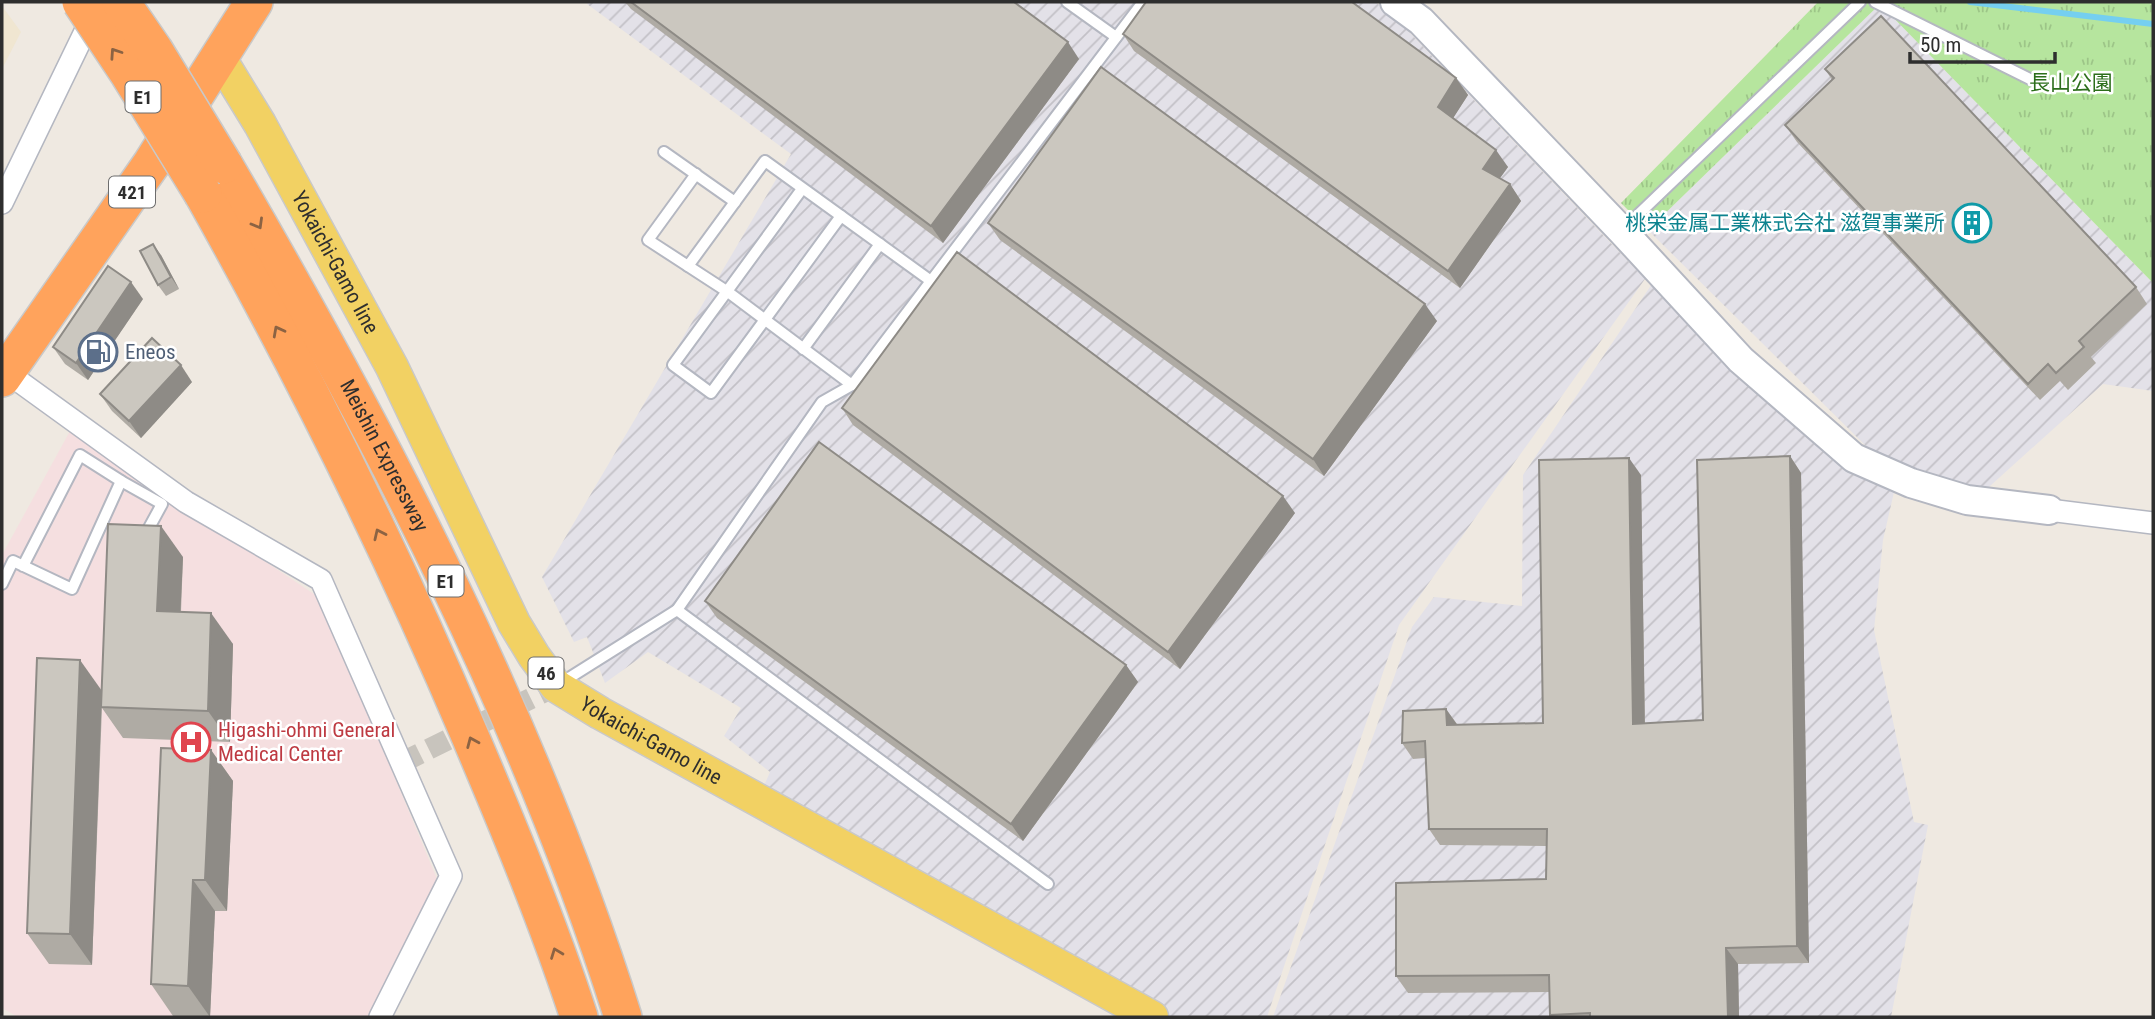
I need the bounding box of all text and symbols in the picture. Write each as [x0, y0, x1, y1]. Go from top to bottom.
scale bar [1910, 21, 2055, 65]
text: 50 m [1920, 33, 1961, 57]
one-way arrow [111, 48, 123, 61]
park label: 長山公園 [2029, 71, 2113, 95]
road number: E1 [125, 82, 160, 113]
road number: 421 [109, 176, 155, 208]
street label: Yokaichi-Gamo line [287, 187, 384, 338]
building icon: 桃栄金属工業株式会社 滋賀事業所 [1951, 202, 1993, 244]
place label: 桃栄金属工業株式会社 滋賀事業所 [1625, 211, 1945, 235]
one-way arrow [250, 217, 263, 229]
one-way arrow [272, 325, 286, 338]
fuel station icon: Eneos [77, 331, 119, 373]
place label: Eneos [125, 340, 176, 364]
street label: Meishin Expressway [335, 376, 434, 536]
one-way arrow [374, 529, 388, 541]
road number: E1 [428, 566, 464, 596]
road number: 46 [528, 658, 564, 688]
street label: Yokaichi-Gamo line [576, 692, 726, 790]
place label: Higashi-ohmi General Medical Center [218, 718, 395, 766]
hospital icon: Higashi-ohmi General Medical Center [170, 721, 212, 763]
one-way arrow [466, 736, 480, 749]
one-way arrow [551, 948, 565, 960]

